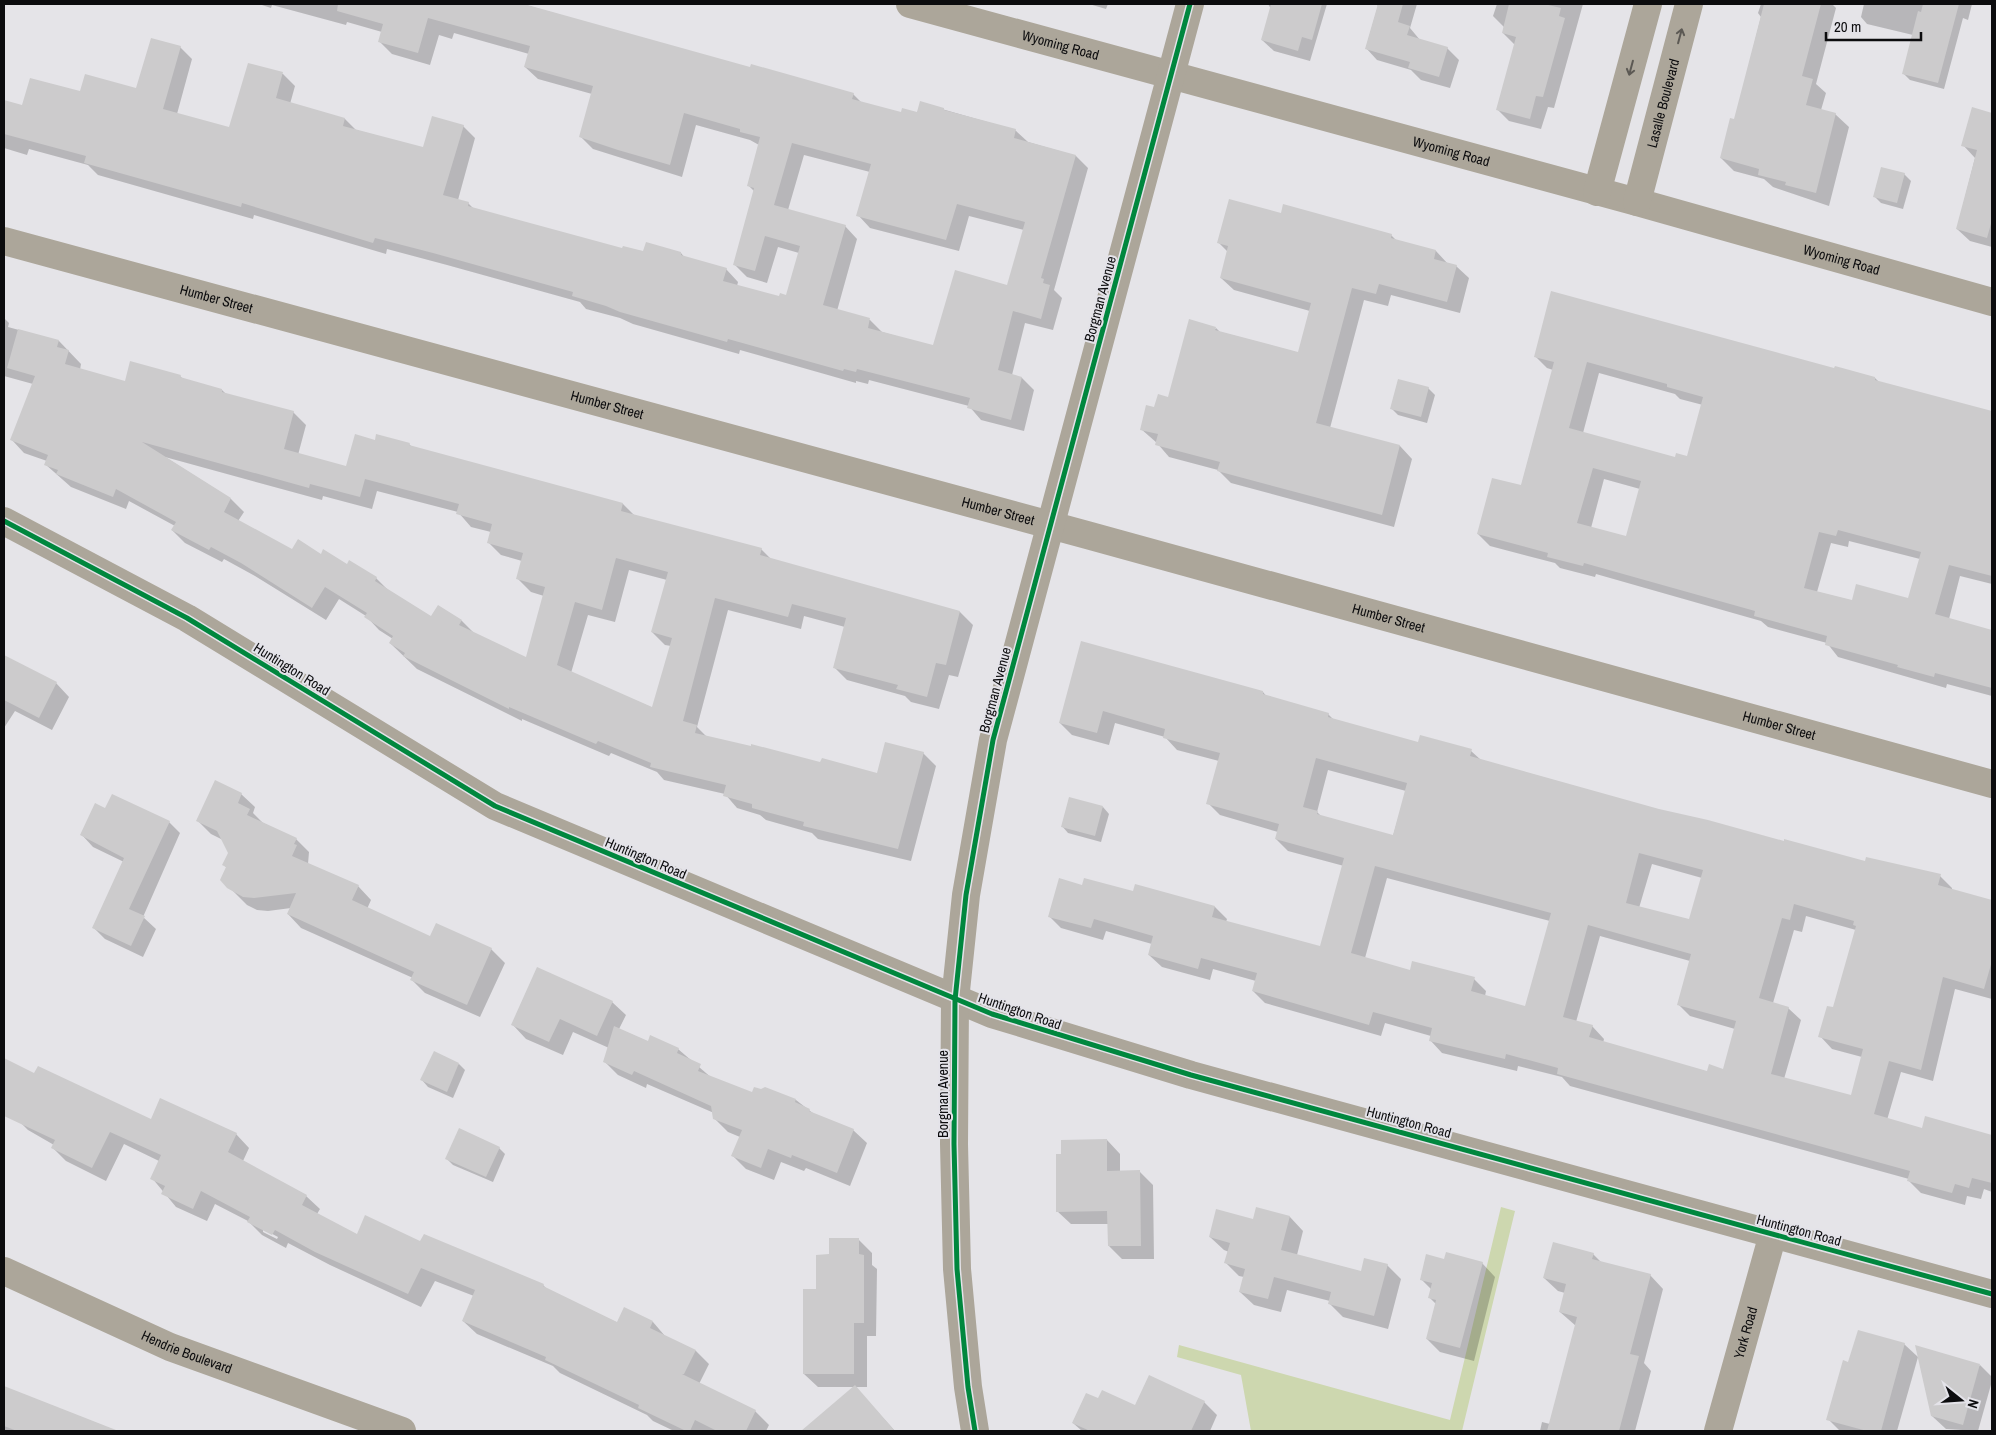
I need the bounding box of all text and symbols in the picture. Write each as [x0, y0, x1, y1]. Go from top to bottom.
scale bar [1826, 10, 1921, 42]
text: 20 m [1834, 16, 1861, 37]
street label: Wyoming Road [1020, 26, 1101, 64]
one-way arrow [1676, 29, 1685, 45]
street label: Lasalle Boulevard [1643, 57, 1683, 150]
one-way arrow [1626, 59, 1636, 75]
street label: Wyoming Road [1411, 132, 1492, 170]
street label: Wyoming Road [1801, 240, 1882, 279]
street label: Borgman Avenue [1080, 254, 1120, 344]
street label: Humber Street [178, 280, 255, 317]
street label: Humber Street [569, 386, 646, 423]
street label: Humber Street [960, 492, 1036, 529]
street label: Humber Street [1350, 599, 1427, 637]
street label: Huntington Road [250, 638, 334, 700]
street label: Borgman Avenue [975, 645, 1015, 735]
street label: Humber Street [1741, 707, 1818, 744]
street label: Huntington Road [603, 833, 689, 883]
street label: Huntington Road [976, 988, 1064, 1034]
street label: Borgman Avenue [934, 1050, 952, 1138]
street label: Huntington Road [1365, 1102, 1453, 1142]
street label: Huntington Road [1755, 1210, 1843, 1250]
street label: York Road [1730, 1305, 1761, 1361]
street label: Hendrie Boulevard [139, 1326, 235, 1378]
north arrow [1936, 1375, 1986, 1425]
text: N [1964, 1397, 1983, 1410]

